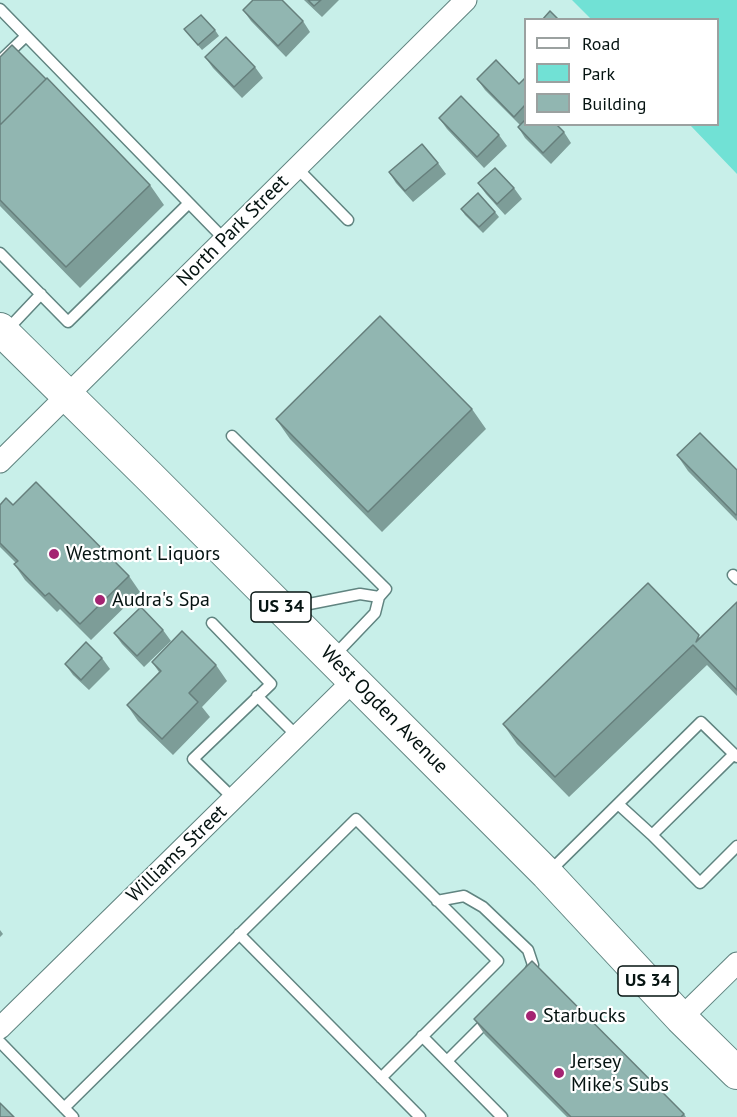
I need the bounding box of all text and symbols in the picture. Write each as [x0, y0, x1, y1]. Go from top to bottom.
legend [524, 18, 719, 126]
text: Road [582, 32, 620, 55]
text: Park [582, 62, 615, 85]
text: Building [582, 92, 646, 115]
street label: North Park Street [172, 170, 294, 292]
place label: Westmont Liquors [66, 542, 220, 566]
marker: Westmont Liquors [47, 547, 61, 561]
place label: Audra's Spa [112, 588, 210, 612]
road number: US 34 [251, 592, 311, 622]
marker: Audra's Spa [93, 593, 107, 607]
street label: West Ogden Avenue [315, 641, 453, 779]
street label: Williams Street [122, 800, 232, 908]
road number: US 34 [618, 966, 678, 996]
place label: Starbucks [543, 1004, 626, 1028]
marker: Starbucks [524, 1009, 538, 1023]
place label: Jersey Mike's Subs [571, 1050, 669, 1097]
marker: Jersey Mike's Subs [552, 1066, 566, 1080]

